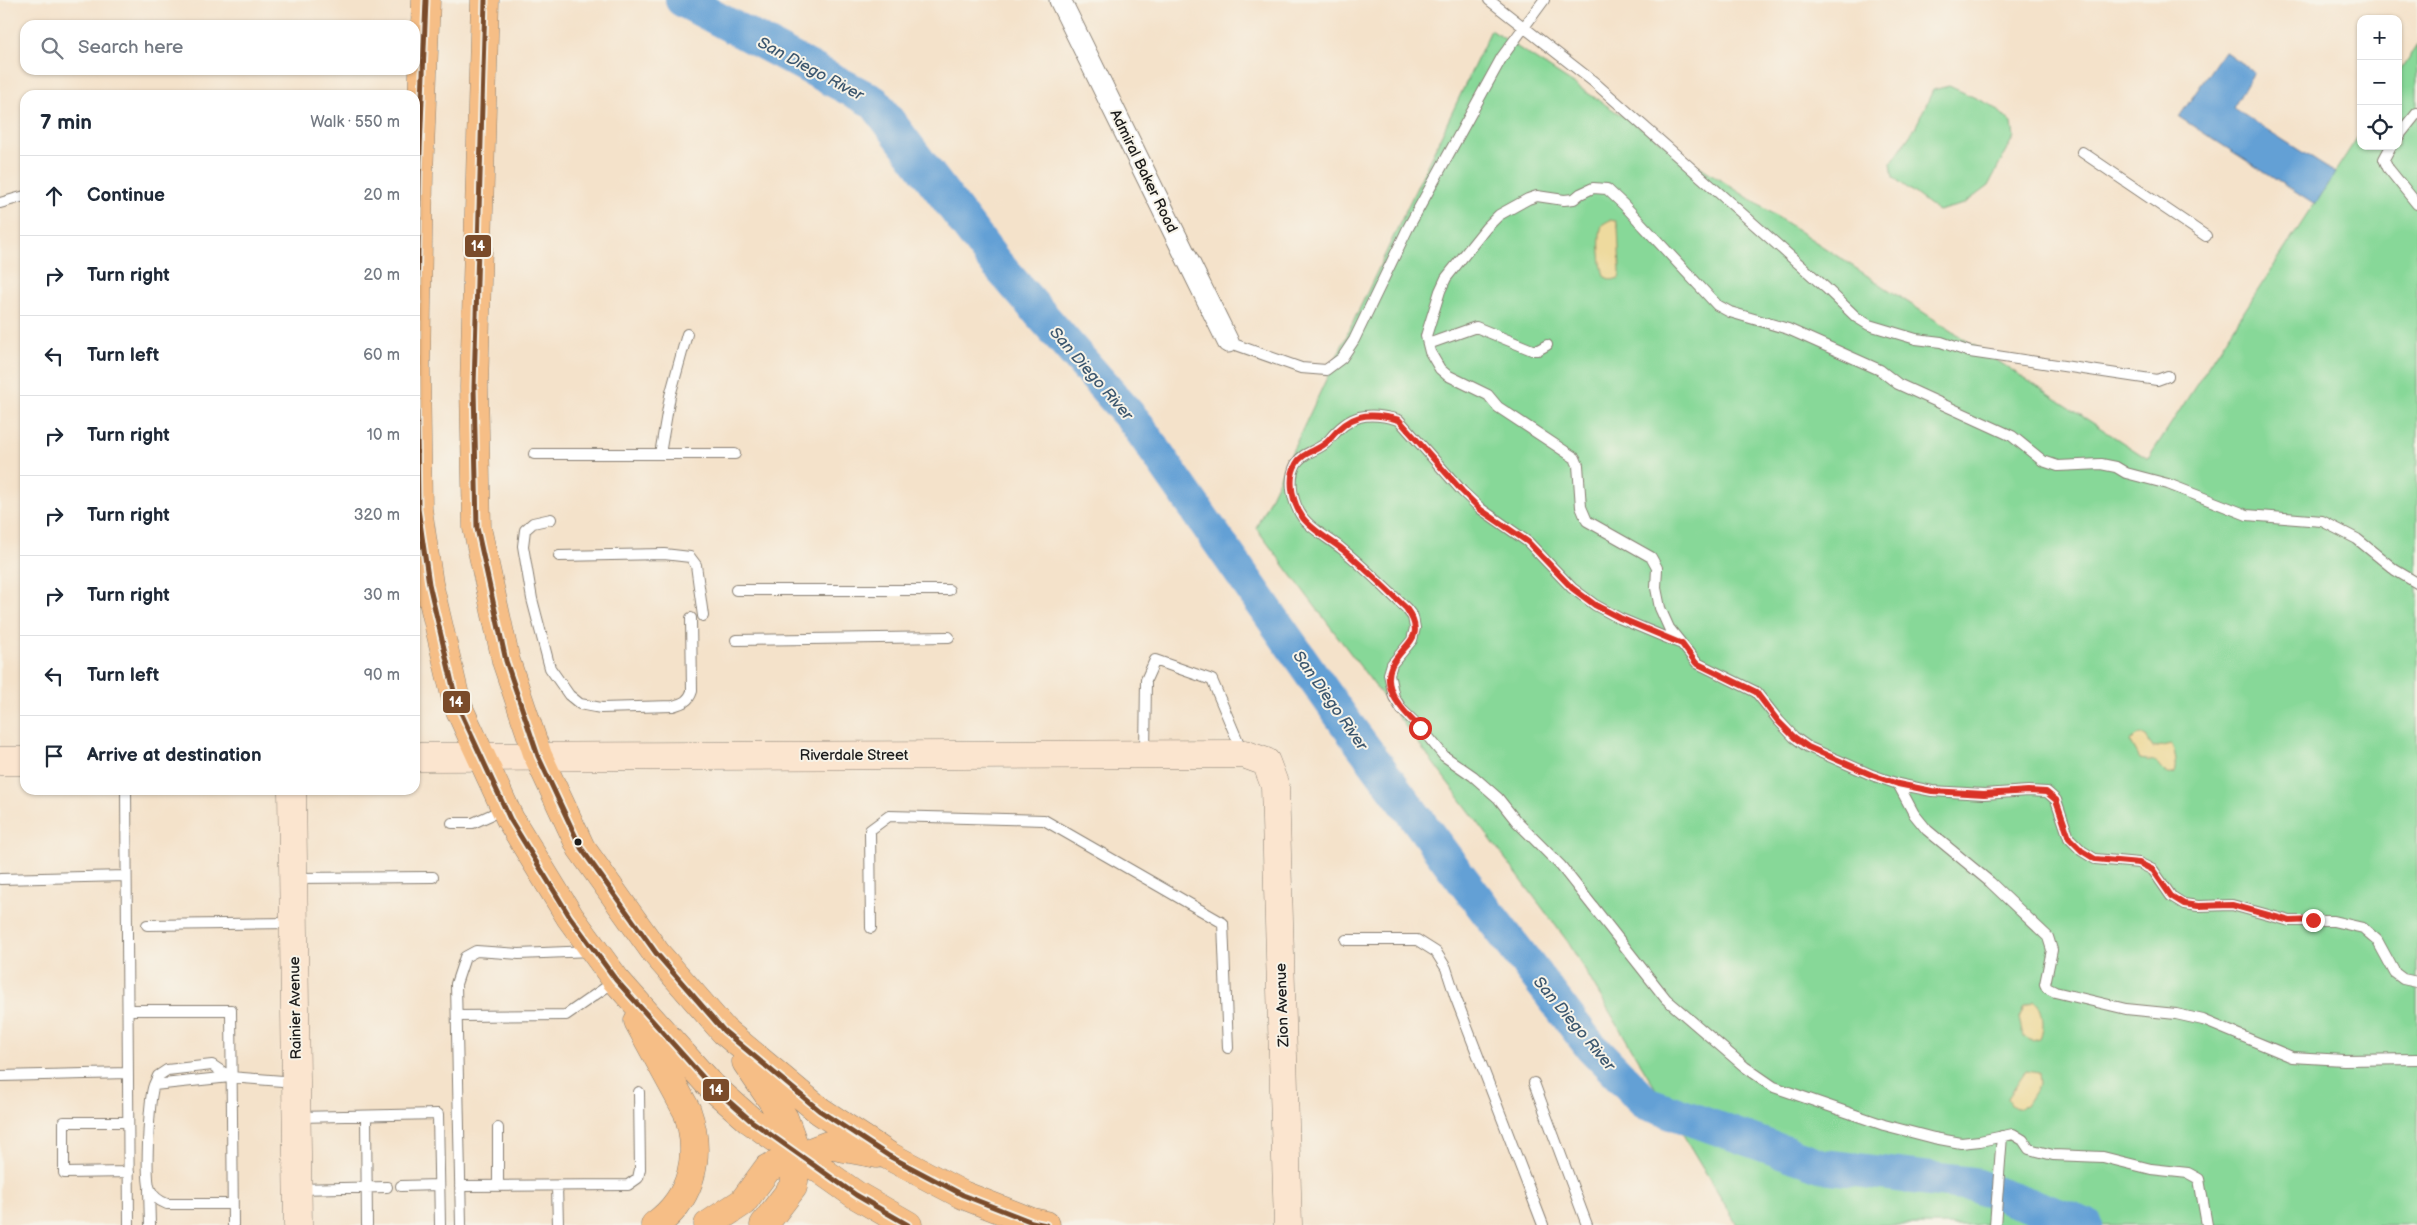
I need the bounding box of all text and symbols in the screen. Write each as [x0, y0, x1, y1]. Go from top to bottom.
map controls [2357, 15, 2402, 150]
button: + [2357, 15, 2402, 60]
search box [20, 20, 420, 75]
water label: San Diego River [754, 33, 867, 106]
icon: search [38, 34, 66, 62]
text: Search here [78, 36, 183, 59]
button: − [2357, 60, 2402, 105]
button: locate [2357, 105, 2402, 150]
street label: Admiral Baker Road [1105, 106, 1182, 236]
text: 7 min [40, 110, 92, 135]
text: Walk · 550 m [310, 113, 400, 132]
icon: ahead [40, 182, 68, 210]
text: Continue [87, 184, 165, 207]
text: 20 m [364, 186, 400, 205]
line badge: 14 [464, 234, 492, 258]
text: 14 [471, 238, 486, 255]
icon: right [40, 262, 68, 290]
text: Turn right [87, 264, 170, 287]
text: 20 m [364, 266, 400, 285]
water label: San Diego River [1045, 324, 1137, 425]
icon: left [40, 342, 68, 370]
text: Turn left [87, 344, 159, 367]
text: 60 m [363, 346, 400, 365]
icon: right [40, 422, 68, 450]
text: Turn right [87, 424, 170, 447]
text: 10 m [367, 426, 400, 445]
icon: right [40, 502, 68, 530]
text: Turn right [87, 504, 170, 527]
text: 320 m [354, 506, 400, 525]
icon: right [40, 582, 68, 610]
text: Turn right [87, 584, 170, 607]
text: 30 m [363, 586, 400, 605]
water label: San Diego River [1288, 647, 1372, 755]
icon: left [40, 662, 68, 690]
text: Turn left [87, 664, 159, 687]
text: 90 m [364, 666, 400, 685]
line badge: 14 [442, 690, 471, 714]
text: 14 [449, 694, 464, 711]
route start [1409, 717, 1432, 740]
icon: arrive [40, 742, 68, 770]
text: Arrive at destination [87, 744, 262, 767]
street label: Riverdale Street [800, 746, 909, 765]
unlabelled marker [573, 837, 583, 847]
route end [2302, 909, 2325, 932]
street label: Rainier Avenue [285, 956, 306, 1060]
street label: Zion Avenue [1272, 963, 1293, 1048]
water label: San Diego River [1529, 973, 1620, 1076]
line badge: 14 [702, 1078, 730, 1102]
text: 14 [709, 1082, 724, 1099]

